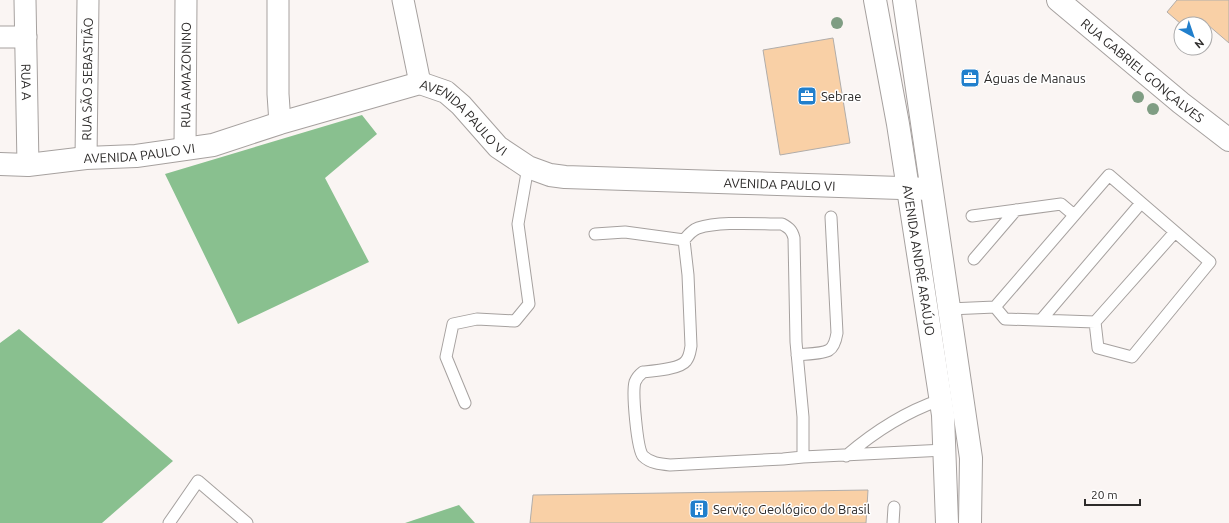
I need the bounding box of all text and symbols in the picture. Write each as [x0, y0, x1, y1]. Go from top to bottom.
street label: RUA GABRIEL GONÇALVES [1078, 15, 1208, 125]
north arrow [1173, 16, 1213, 56]
street label: RUA SÃO SEBASTIÃO [79, 17, 95, 141]
street label: RUA AMAZONINO [178, 22, 193, 128]
street label: RUA A [19, 63, 34, 101]
office icon: Águas de Manaus [959, 67, 981, 89]
place label: Águas de Manaus [984, 70, 1086, 85]
street label: AVENIDA PAULO VI [418, 77, 510, 158]
office icon: Sebrae [796, 85, 818, 107]
place label: Sebrae [821, 89, 861, 103]
street label: AVENIDA PAULO VI [83, 141, 196, 165]
street label: AVENIDA PAULO VI [723, 175, 836, 193]
street label: AVENIDA ANDRÉ ARAÚJO [900, 184, 938, 337]
scale bar [1085, 481, 1140, 507]
text: 20 m [1091, 488, 1118, 501]
building icon: Serviço Geológico do Brasil [688, 498, 710, 520]
place label: Serviço Geológico do Brasil [713, 502, 871, 516]

